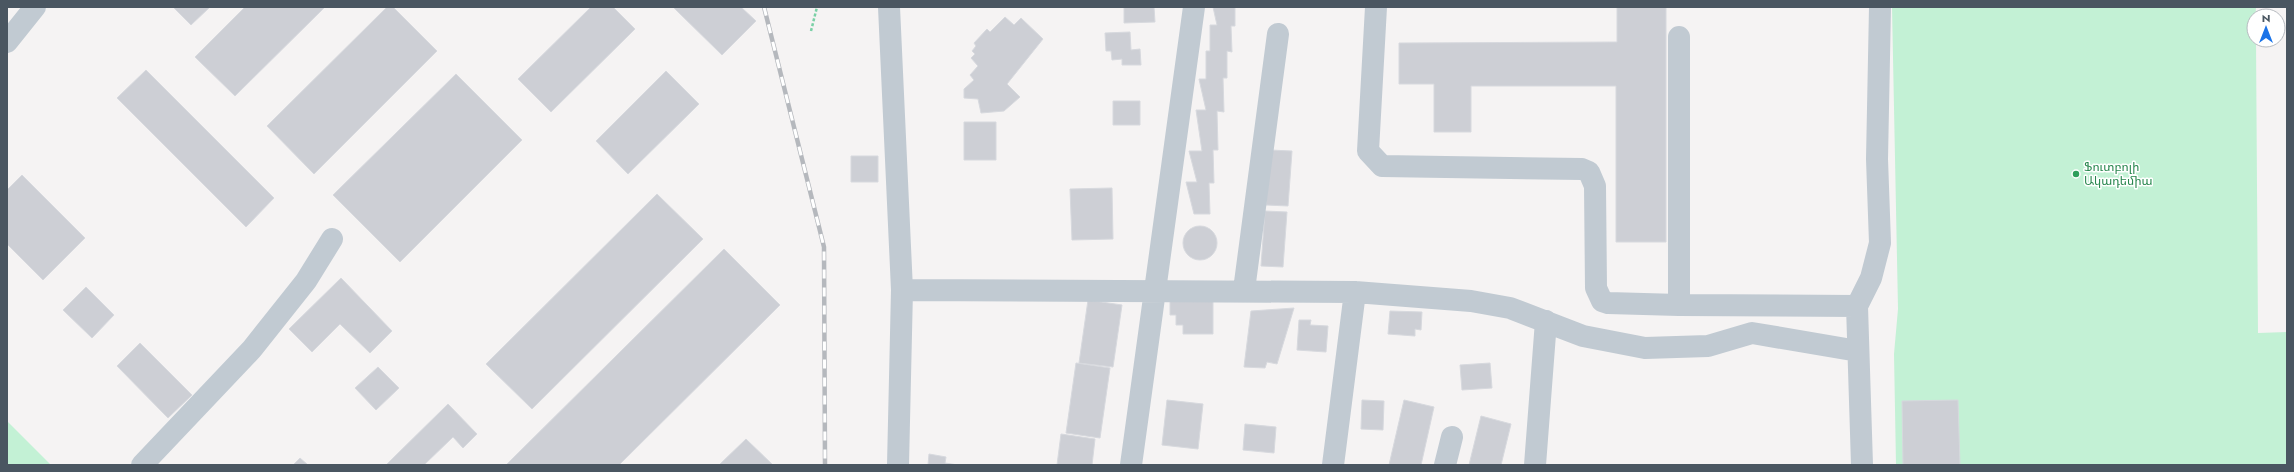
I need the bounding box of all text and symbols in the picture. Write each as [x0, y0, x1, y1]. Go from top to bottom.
north arrow [2246, 8, 2286, 48]
text: N [2262, 10, 2270, 26]
place label: Ֆուտբոլի Ակադեմիա [2084, 158, 2153, 190]
marker: Ֆուտբոլի Ակադեմիա [2071, 169, 2081, 179]

